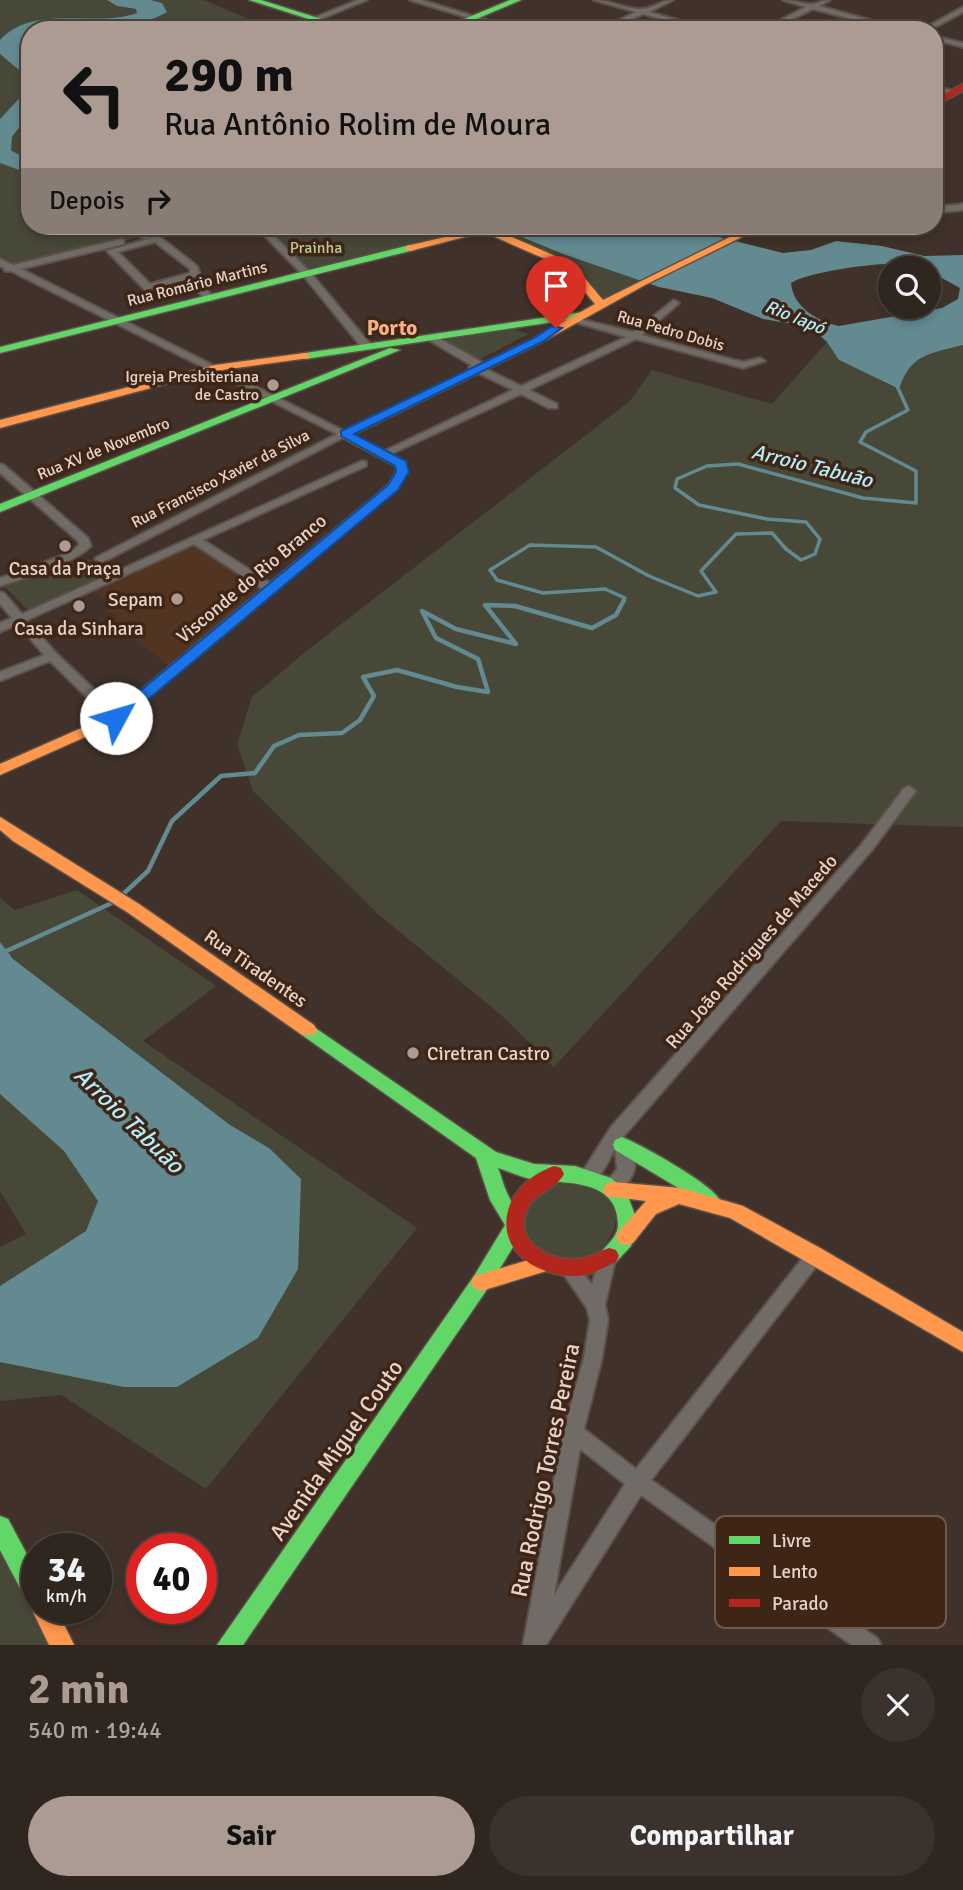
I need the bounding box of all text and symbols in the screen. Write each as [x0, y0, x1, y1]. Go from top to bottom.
text: 290 m [164, 45, 294, 105]
icon: left [49, 49, 140, 140]
text: Rua Antônio Rolim de Moura [164, 105, 551, 144]
icon: right [139, 182, 177, 220]
text: Depois [49, 185, 125, 217]
park label: Prainha [290, 238, 342, 258]
pin [526, 256, 586, 328]
map controls [878, 256, 941, 319]
button: search [878, 256, 941, 319]
street label: Rua Romário Martins [125, 257, 269, 311]
icon: arrive [537, 267, 575, 305]
water label: Rio Iapó [762, 295, 830, 339]
street label: Rua Pedro Dobis [615, 306, 727, 356]
district label: Porto [367, 315, 417, 341]
place label: Igreja Presbiteriana de Castro [125, 367, 259, 405]
marker: Igreja Presbiteriana de Castro [265, 377, 281, 393]
street label: Rua XV de Novembro [34, 413, 172, 485]
street label: Rua Francisco Xavier da Silva [128, 425, 313, 533]
water label: Arroio Tabuão [749, 438, 876, 494]
street label: Visconde do Rio Branco [172, 509, 332, 649]
marker: Casa da Praça [57, 538, 73, 554]
place label: Casa da Praça [9, 557, 121, 581]
place label: Sepam [108, 588, 163, 612]
marker: Sepam [169, 591, 185, 607]
marker: Casa da Sinhara [71, 598, 87, 614]
place label: Casa da Sinhara [14, 617, 144, 641]
position arrow [79, 681, 153, 755]
street label: Rua João Rodrigues de Macedo [661, 849, 843, 1054]
street label: Rua Tiradentes [199, 924, 312, 1013]
place label: Ciretran Castro [427, 1042, 550, 1066]
marker: Ciretran Castro [405, 1045, 421, 1061]
water label: Arroio Tabuão [68, 1060, 191, 1181]
street label: Rua Rodrigo Torres Pereira [504, 1341, 587, 1600]
street label: Avenida Miguel Couto [263, 1354, 410, 1546]
legend [715, 1516, 946, 1628]
text: Livre [772, 1529, 811, 1553]
speed limit sign: 40 [126, 1533, 217, 1624]
text: 34 [48, 1548, 85, 1591]
text: Lento [772, 1560, 818, 1584]
text: km/h [46, 1585, 87, 1607]
text: Parado [772, 1592, 828, 1616]
text: 2 min [28, 1664, 129, 1715]
button: close [861, 1668, 935, 1742]
text: 540 m · 19:44 [28, 1716, 162, 1745]
button: Sair [28, 1796, 475, 1876]
button: Compartilhar [489, 1796, 935, 1876]

